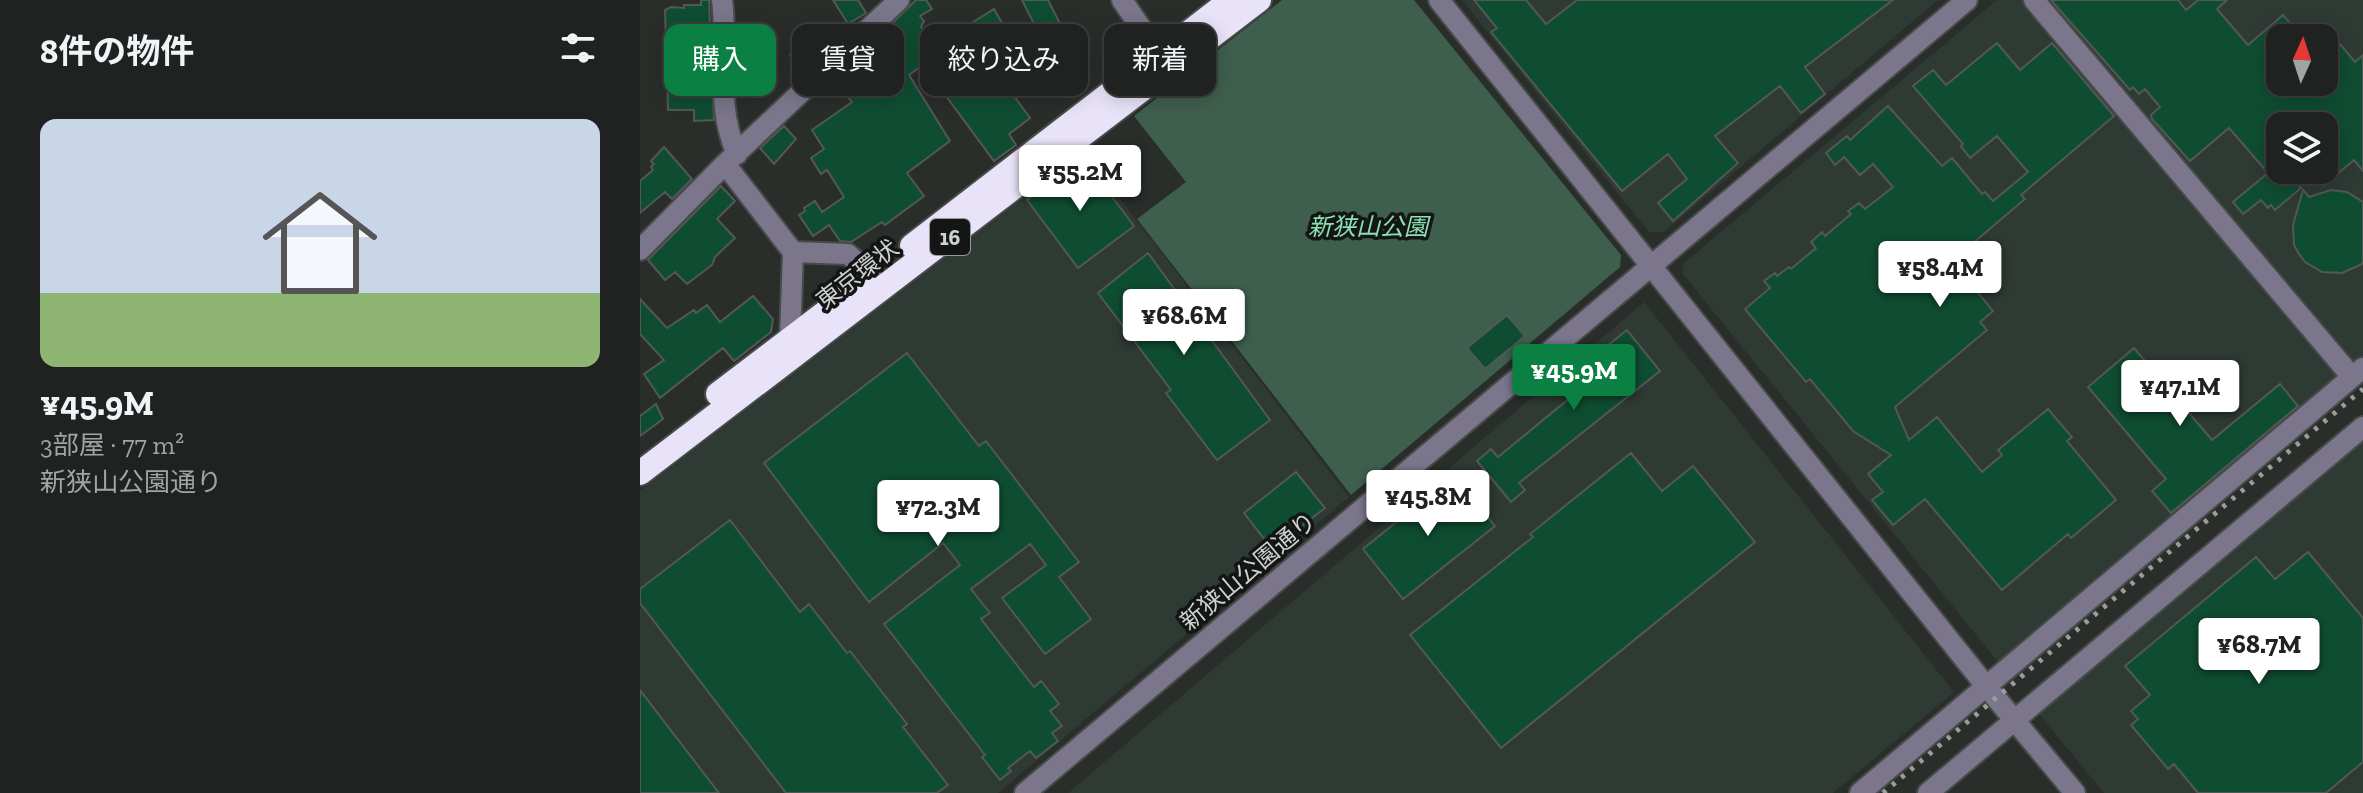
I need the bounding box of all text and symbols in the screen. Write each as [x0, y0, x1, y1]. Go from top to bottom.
chip: 購入 [664, 24, 776, 96]
chip: 賃貸 [792, 24, 904, 96]
chip: 絞り込み [920, 24, 1088, 96]
chip: 新着 [1104, 24, 1216, 96]
north arrow [2266, 24, 2338, 96]
map controls [2266, 24, 2338, 184]
icon: filters [556, 26, 600, 70]
text: 8件の物件 [40, 31, 194, 72]
button: layers [2266, 112, 2338, 184]
pin: ¥55.2M [1015, 145, 1145, 213]
text: ¥55.2M [1037, 155, 1123, 187]
icon: home [248, 171, 392, 315]
park label: 新狭山公園 [1308, 212, 1431, 241]
road number: 16 [930, 219, 970, 255]
street label: 東京環状 [810, 233, 904, 315]
pin: ¥58.4M [1875, 241, 2005, 309]
text: ¥58.4M [1896, 251, 1984, 283]
pin: ¥68.6M [1119, 289, 1249, 357]
text: ¥68.6M [1141, 299, 1227, 331]
pin: ¥45.9M [1509, 344, 1639, 412]
text: ¥45.9M [1530, 354, 1618, 386]
pin: ¥47.1M [2115, 360, 2245, 428]
text: ¥47.1M [2139, 370, 2221, 402]
text: ¥45.9M [40, 383, 154, 424]
text: 3部屋 · 77 m² [40, 429, 184, 461]
text: 新狭山公園通り [40, 466, 222, 498]
pin: ¥45.8M [1363, 470, 1493, 538]
pin: ¥72.3M [873, 480, 1003, 548]
text: ¥45.8M [1384, 480, 1472, 512]
text: ¥72.3M [895, 490, 981, 522]
street label: 新狭山公園通り [1174, 506, 1322, 636]
pin: ¥68.7M [2194, 618, 2324, 686]
text: ¥68.7M [2217, 628, 2301, 660]

